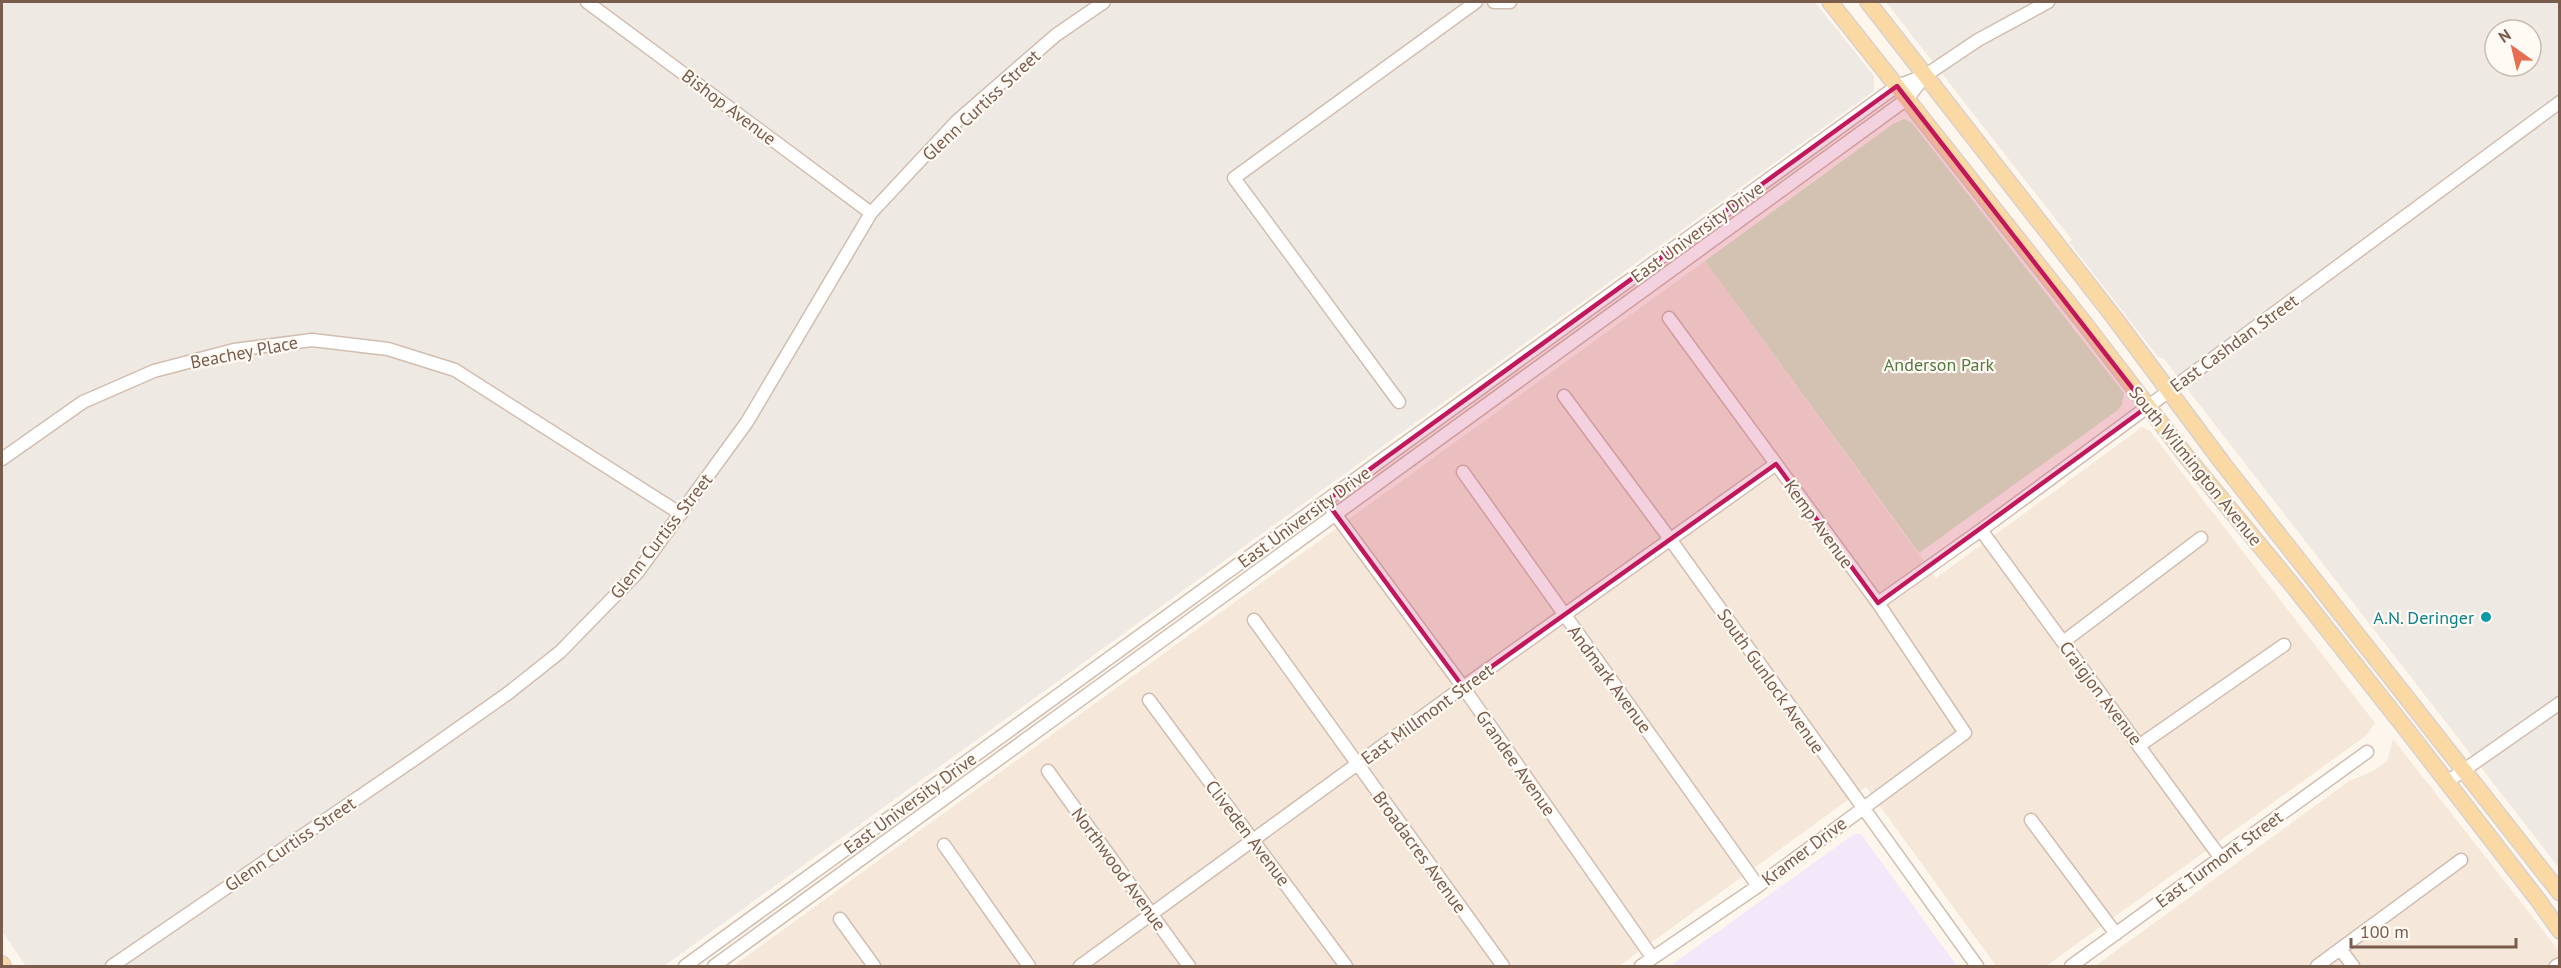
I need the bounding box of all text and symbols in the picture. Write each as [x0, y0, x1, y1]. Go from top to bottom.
north arrow [2483, 18, 2543, 78]
text: N [2495, 24, 2515, 47]
street label: Glenn Curtiss Street [917, 44, 1045, 166]
street label: Bishop Avenue [677, 64, 781, 150]
street label: East University Drive [1626, 176, 1768, 288]
street label: East Cashdan Street [2166, 289, 2302, 397]
street label: Beachey Place [188, 330, 300, 374]
park label: Anderson Park [1884, 353, 1995, 376]
street label: South Wilmington Avenue [2124, 381, 2268, 551]
street label: East University Drive [1233, 461, 1375, 573]
street label: Glenn Curtiss Street [605, 469, 717, 603]
street label: Kemp Avenue [1779, 475, 1859, 573]
street label: South Gunlock Avenue [1712, 604, 1830, 758]
place label: A.N. Deringer [2373, 606, 2474, 629]
marker: A.N. Deringer [2479, 610, 2493, 624]
street label: Andmark Avenue [1563, 620, 1657, 738]
street label: Craigjon Avenue [2054, 636, 2148, 750]
street label: East Millmont Street [1356, 658, 1498, 770]
street label: Grandee Avenue [1471, 706, 1561, 820]
street label: East University Drive [839, 747, 981, 859]
street label: Cliveden Avenue [1201, 775, 1295, 891]
street label: Broadacres Avenue [1368, 786, 1472, 918]
street label: Glenn Curtiss Street [220, 792, 360, 896]
street label: Northwood Avenue [1067, 803, 1171, 935]
street label: East Turmont Street [2151, 805, 2287, 913]
street label: Kramer Drive [1757, 812, 1851, 890]
scale bar [2351, 911, 2516, 949]
text: 100 m [2360, 920, 2409, 943]

